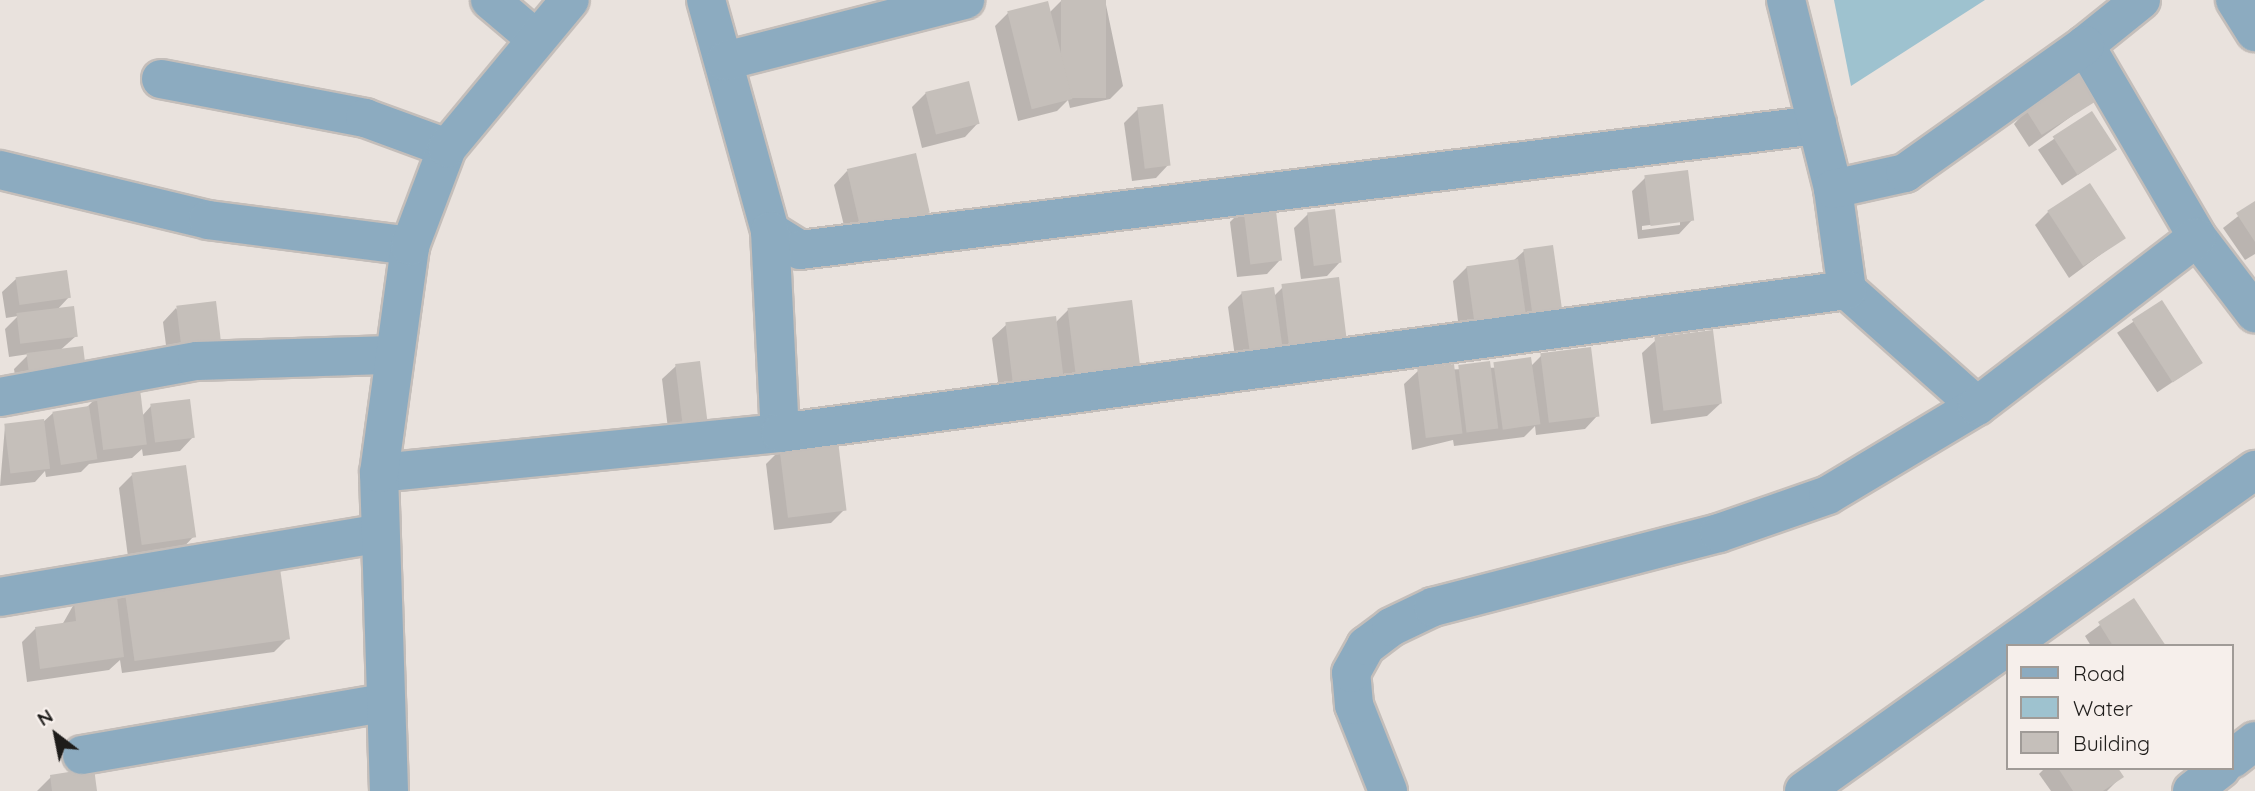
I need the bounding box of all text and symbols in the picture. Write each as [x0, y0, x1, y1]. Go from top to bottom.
legend [2007, 644, 2234, 770]
text: Road [2073, 660, 2125, 686]
text: Water [2073, 695, 2133, 721]
north arrow [21, 700, 91, 770]
text: N [33, 703, 57, 731]
text: Building [2073, 730, 2150, 756]

